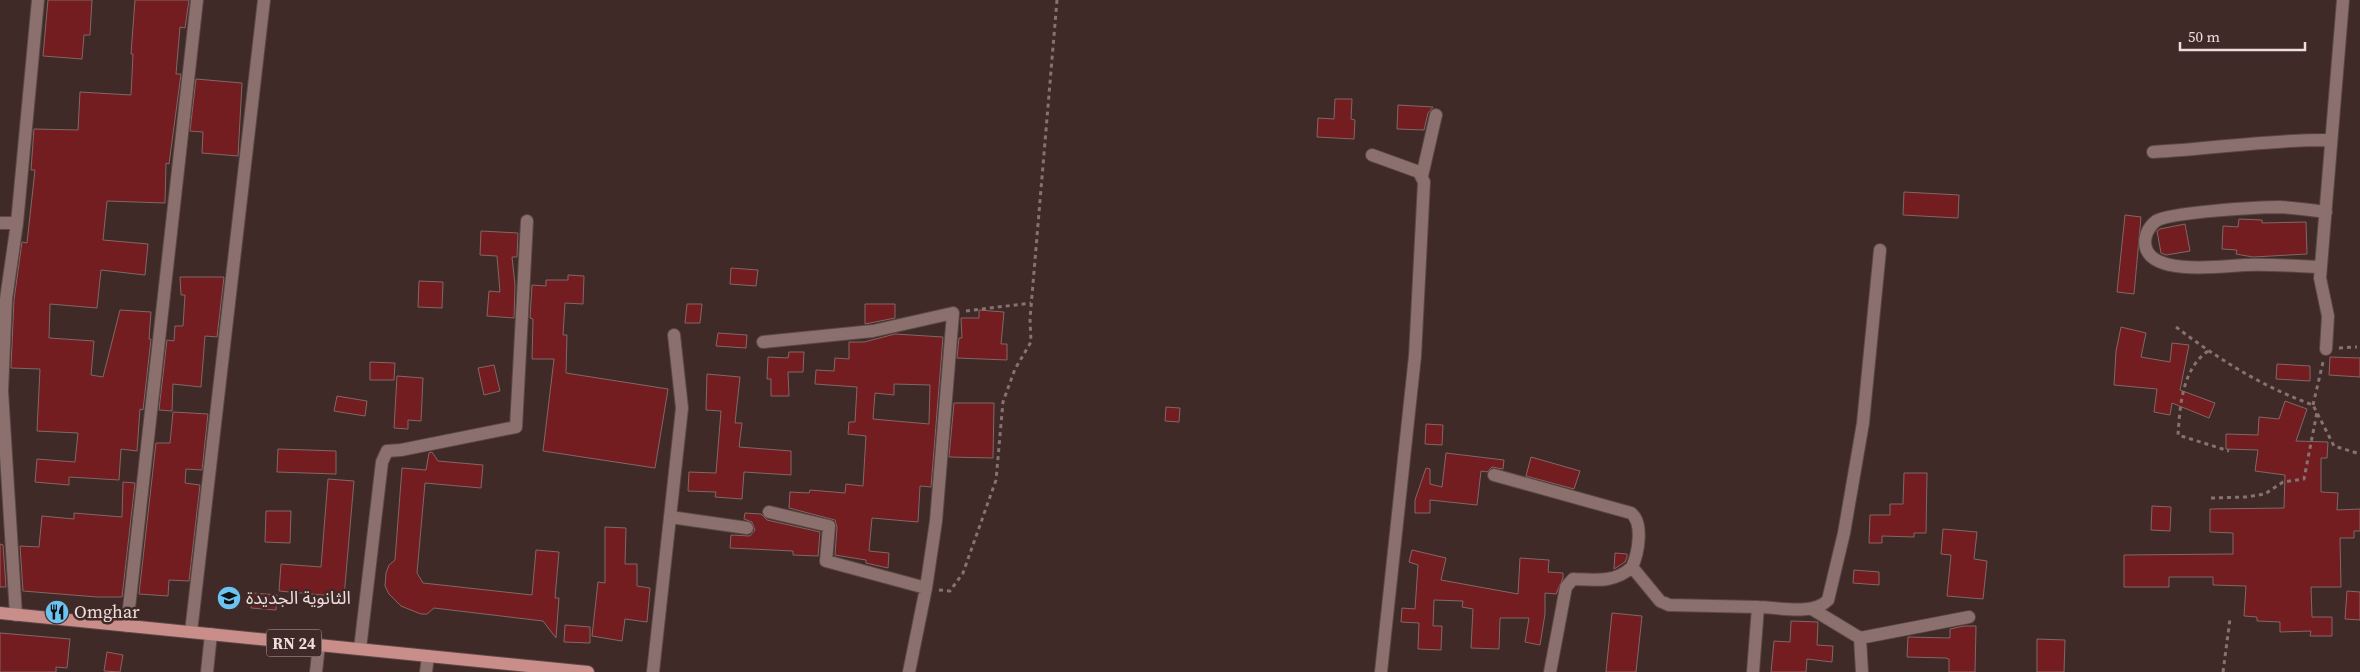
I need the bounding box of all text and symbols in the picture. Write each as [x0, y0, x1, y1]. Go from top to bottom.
scale bar [2180, 20, 2305, 52]
text: 50 m [2188, 26, 2220, 47]
school or university icon: الثانوية الجديدة [216, 585, 242, 611]
place label: الثانوية الجديدة [246, 585, 351, 610]
restaurant icon: Omghar [44, 599, 70, 625]
place label: Omghar [74, 599, 140, 624]
road number: RN 24 [266, 630, 322, 656]

